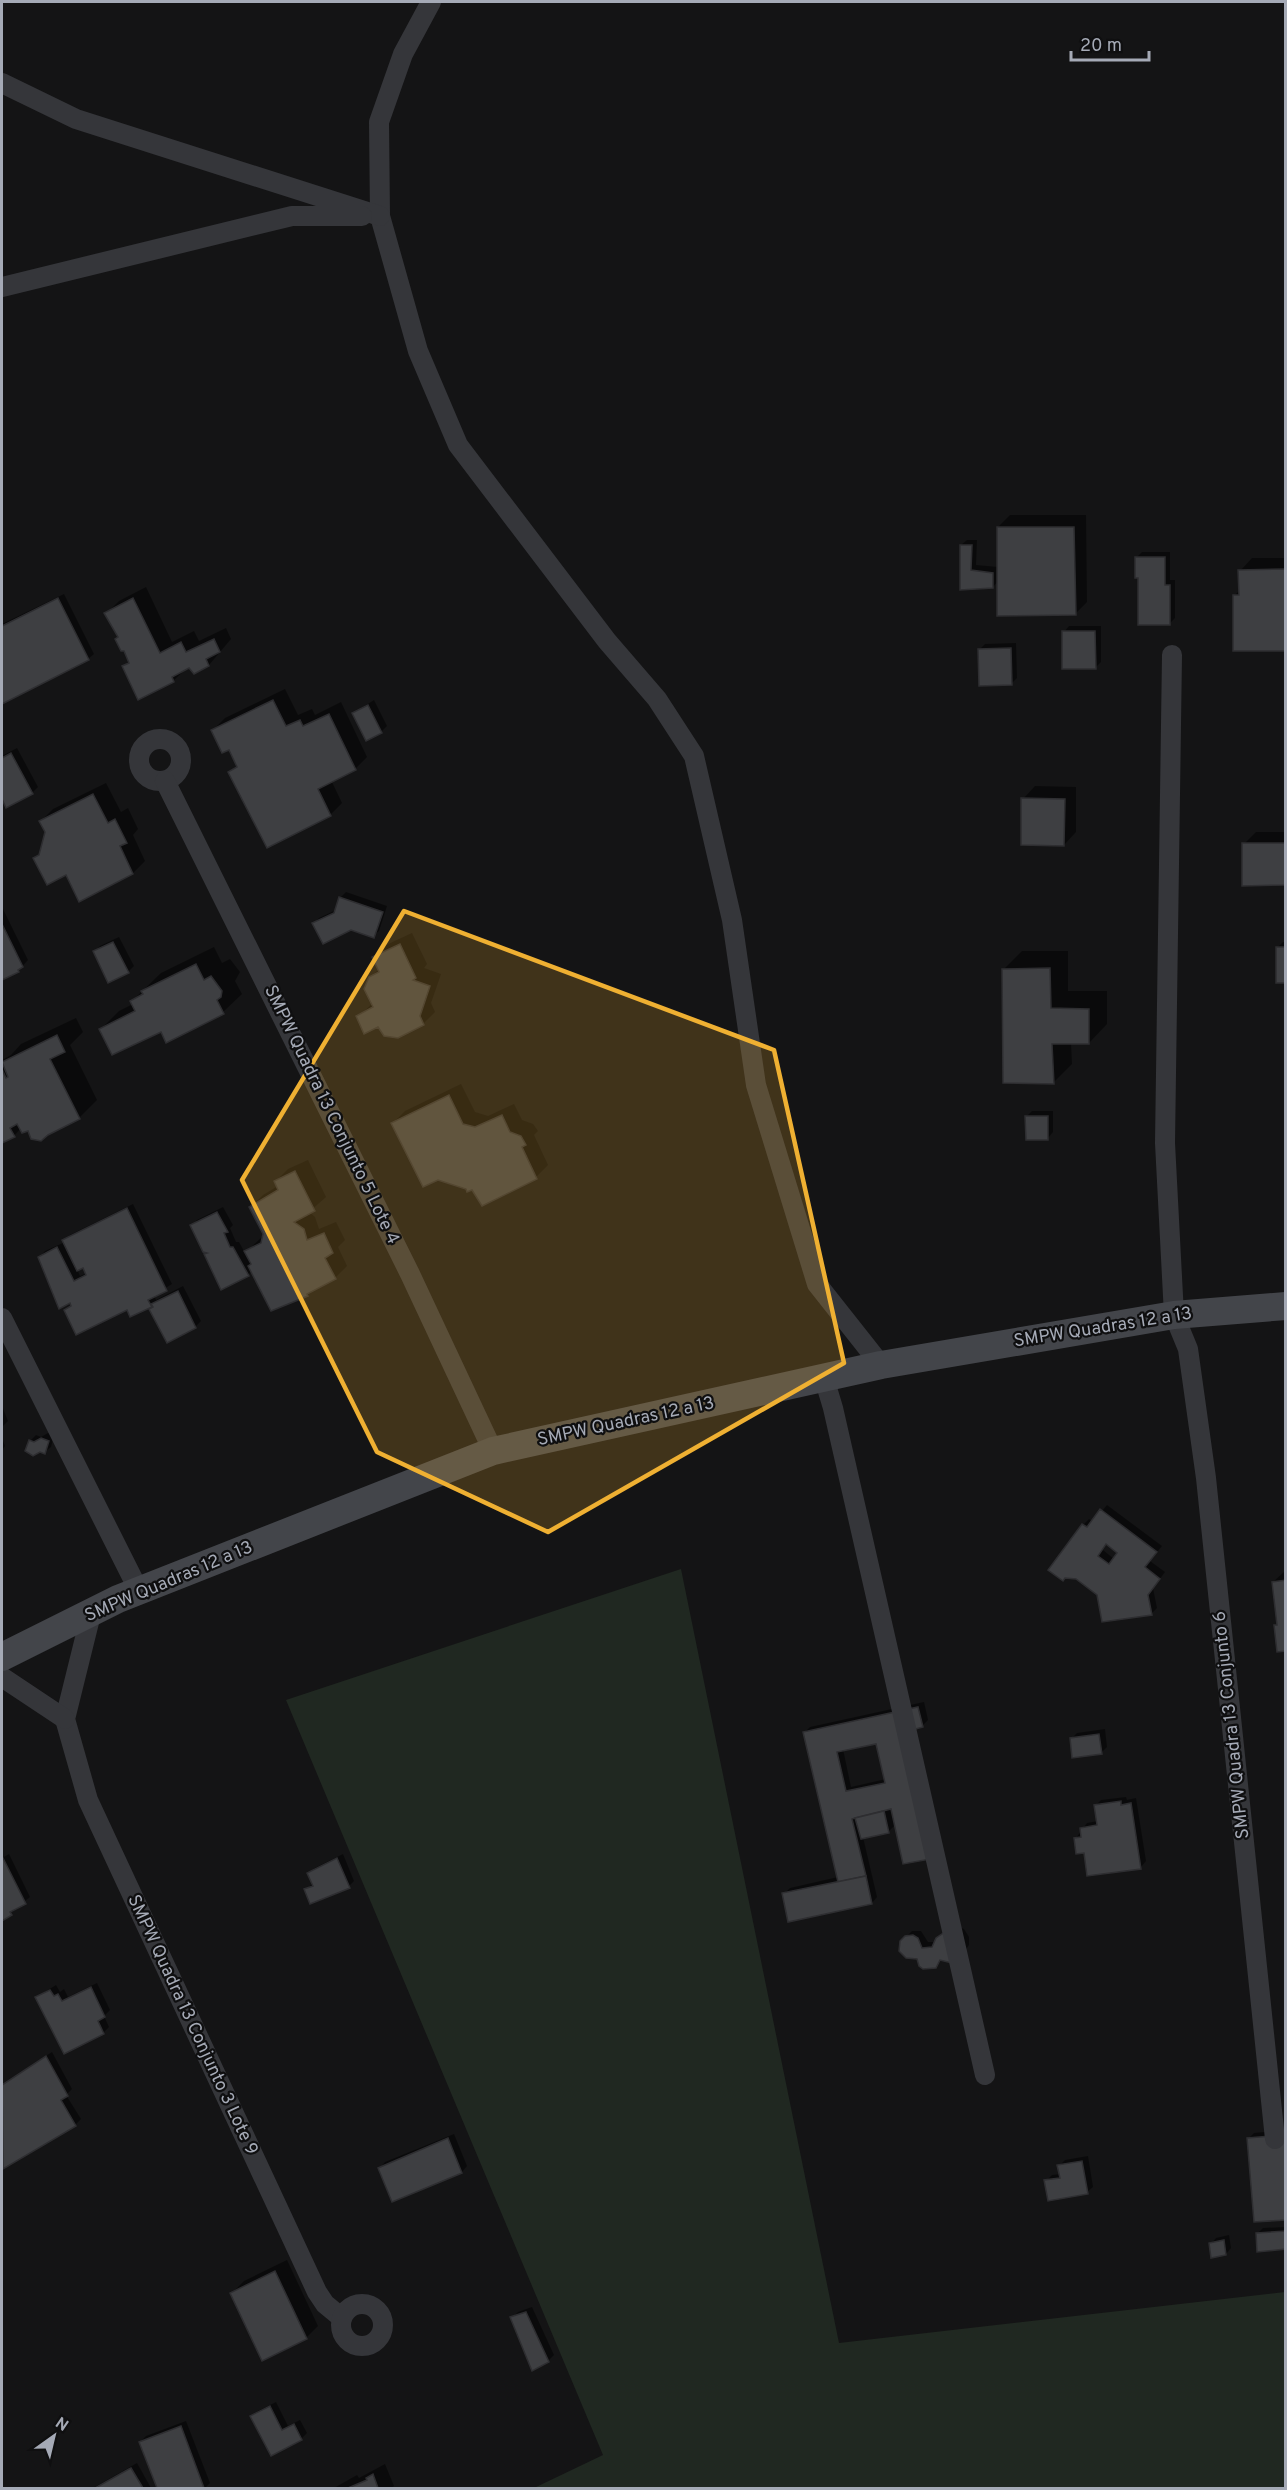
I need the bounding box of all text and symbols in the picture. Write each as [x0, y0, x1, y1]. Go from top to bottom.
scale bar [1071, 24, 1149, 62]
text: 20 m [1080, 35, 1122, 58]
street label: SMPW Quadra 13 Conjunto 5 Lote 4 [258, 982, 404, 1248]
street label: SMPW Quadras 12 a 13 [1012, 1303, 1194, 1353]
street label: SMPW Quadras 12 a 13 [535, 1392, 717, 1452]
street label: SMPW Quadras 12 a 13 [82, 1536, 256, 1628]
street label: SMPW Quadra 13 Conjunto 6 [1209, 1610, 1255, 1840]
street label: SMPW Quadra 13 Conjunto 3 Lote 9 [121, 1891, 263, 2159]
north arrow [24, 2406, 84, 2466]
text: N [51, 2414, 72, 2437]

